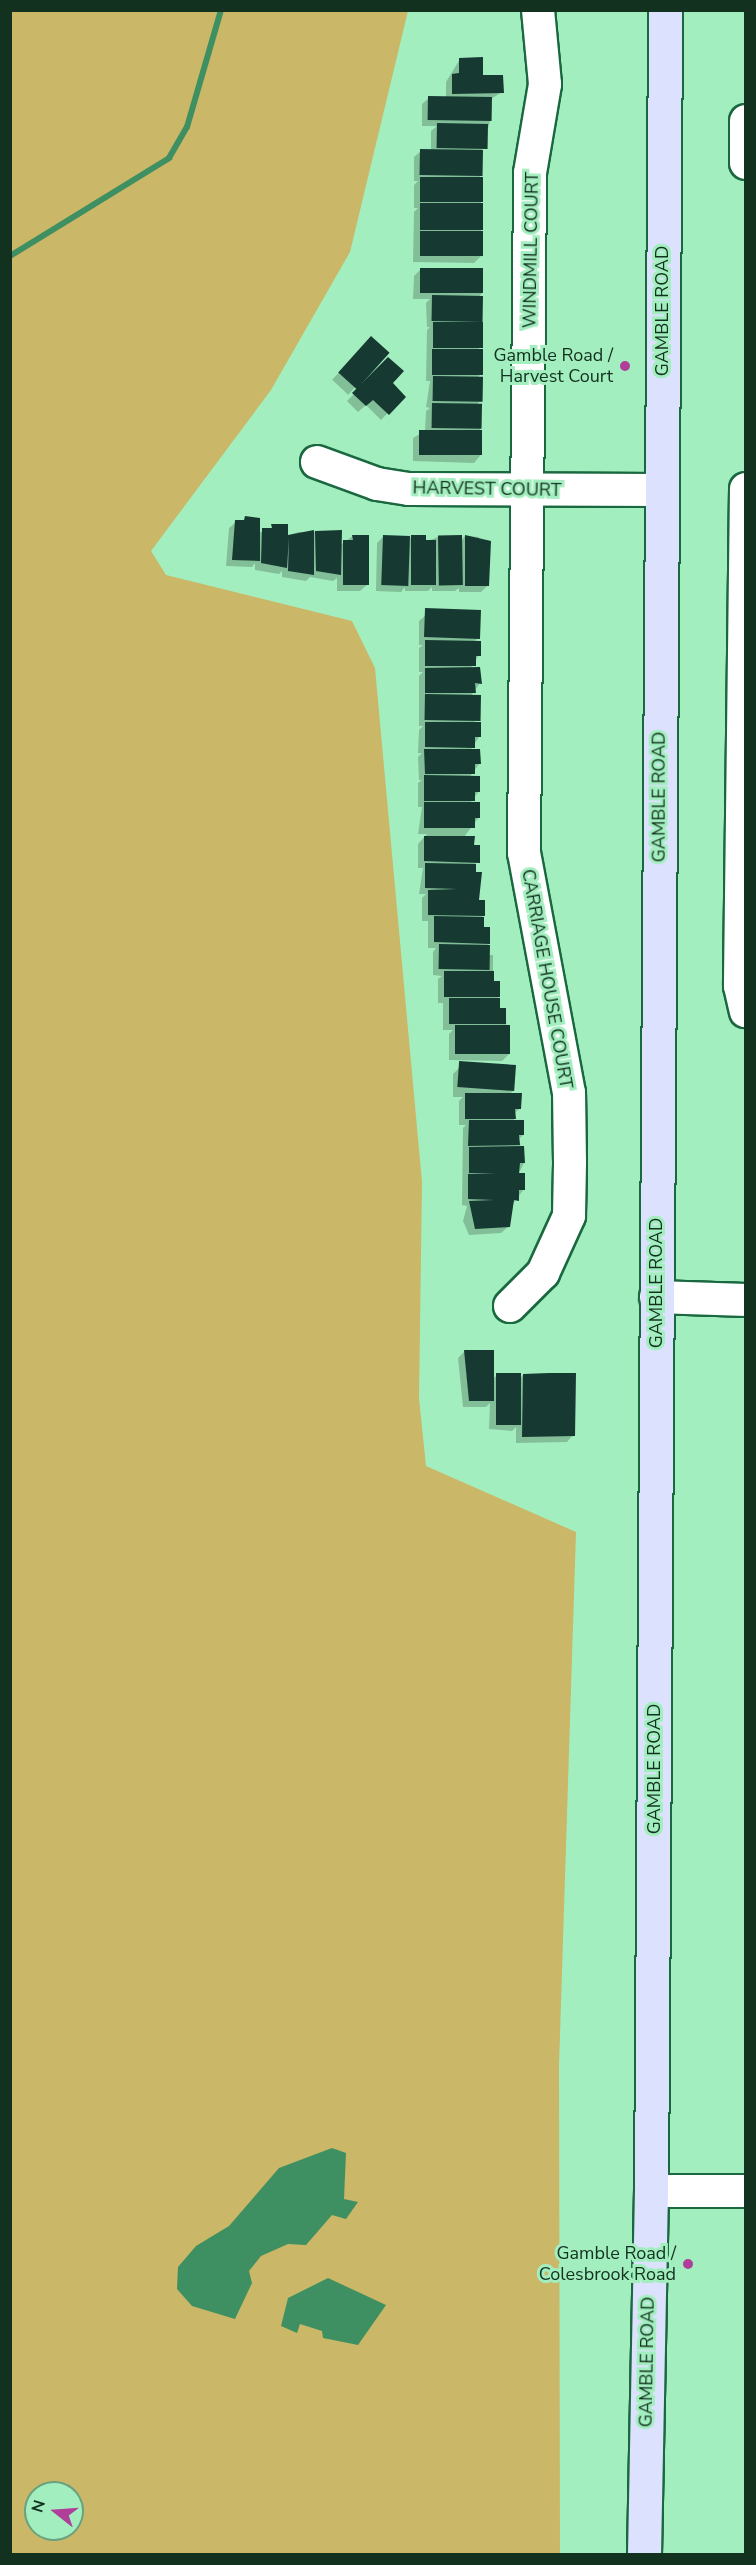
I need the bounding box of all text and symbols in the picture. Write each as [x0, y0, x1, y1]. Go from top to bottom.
street label: WINDMILL COURT [519, 172, 543, 328]
street label: GAMBLE ROAD [651, 246, 673, 376]
place label: Gamble Road / Harvest Court [493, 345, 613, 388]
marker: Gamble Road / Harvest Court [618, 359, 632, 373]
street label: HARVEST COURT [412, 477, 562, 501]
street label: GAMBLE ROAD [648, 732, 670, 862]
street label: CARRIAGE HOUSE COURT [517, 867, 577, 1091]
street label: GAMBLE ROAD [645, 1218, 667, 1348]
street label: GAMBLE ROAD [643, 1704, 665, 1834]
place label: Gamble Road / Colesbrook Road [539, 2243, 676, 2286]
marker: Gamble Road / Colesbrook Road [681, 2257, 695, 2271]
street label: GAMBLE ROAD [635, 2296, 659, 2428]
north arrow [24, 2481, 84, 2541]
text: N [26, 2497, 51, 2515]

